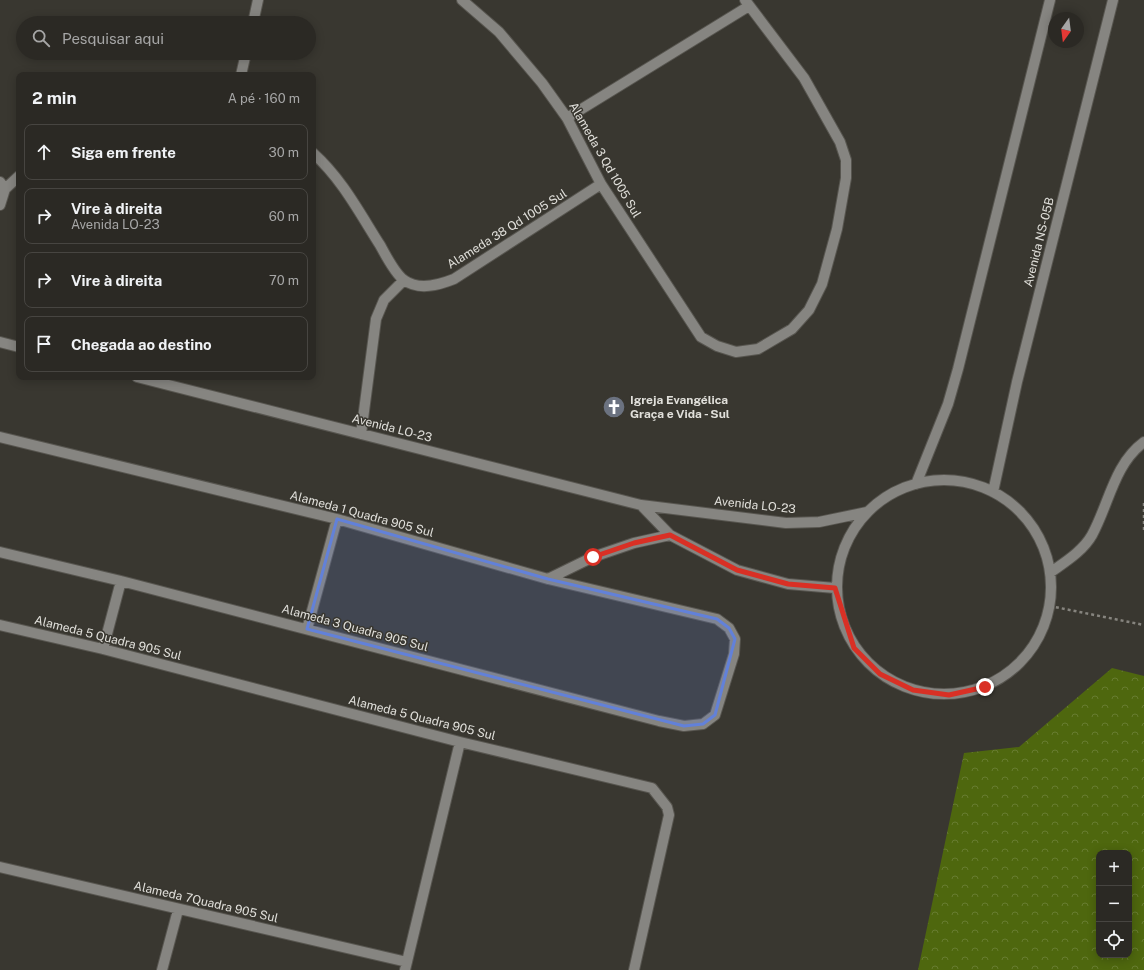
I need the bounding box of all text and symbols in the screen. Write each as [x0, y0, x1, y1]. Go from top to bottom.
north arrow [1048, 12, 1084, 48]
search box [16, 16, 316, 60]
icon: search [30, 27, 52, 49]
text: Pesquisar aqui [62, 30, 164, 47]
text: 2 min [32, 88, 77, 108]
text: A pé · 160 m [228, 91, 300, 106]
street label: Alameda 3 Qd 1005 Sul [566, 100, 644, 220]
icon: ahead [33, 141, 55, 163]
text: Siga em frente [71, 144, 176, 161]
text: 30 m [269, 145, 299, 160]
street label: Alameda 38 Qd 1005 Sul [445, 186, 570, 272]
street label: Avenida NS-05B [1021, 196, 1057, 288]
text: Vire à direita [71, 200, 162, 217]
icon: right [33, 205, 55, 227]
text: 60 m [269, 209, 299, 224]
text: Avenida LO-23 [71, 217, 160, 232]
icon: right [33, 269, 55, 291]
text: Vire à direita [71, 272, 162, 289]
text: 70 m [269, 273, 299, 288]
icon: arrive [33, 333, 55, 355]
text: Chegada ao destino [71, 336, 212, 353]
place label: Igreja Evangélica Graça e Vida - Sul [630, 393, 730, 421]
church icon: Igreja Evangélica Graça e Vida - Sul [601, 394, 627, 420]
street label: Avenida LO-23 [351, 411, 433, 445]
street label: Alameda 1 Quadra 905 Sul [289, 488, 436, 540]
street label: Avenida LO-23 [714, 494, 796, 516]
route start [584, 548, 602, 566]
street label: Alameda 3 Quadra 905 Sul [280, 602, 430, 654]
street label: Alameda 5 Quadra 905 Sul [33, 613, 183, 663]
route end [976, 678, 994, 696]
street label: Alameda 5 Quadra 905 Sul [347, 693, 497, 743]
map controls [1096, 850, 1132, 958]
button: + [1096, 850, 1132, 886]
street label: Alameda 7Quadra 905 Sul [132, 879, 280, 926]
button: − [1096, 886, 1132, 922]
button: locate [1096, 922, 1132, 958]

